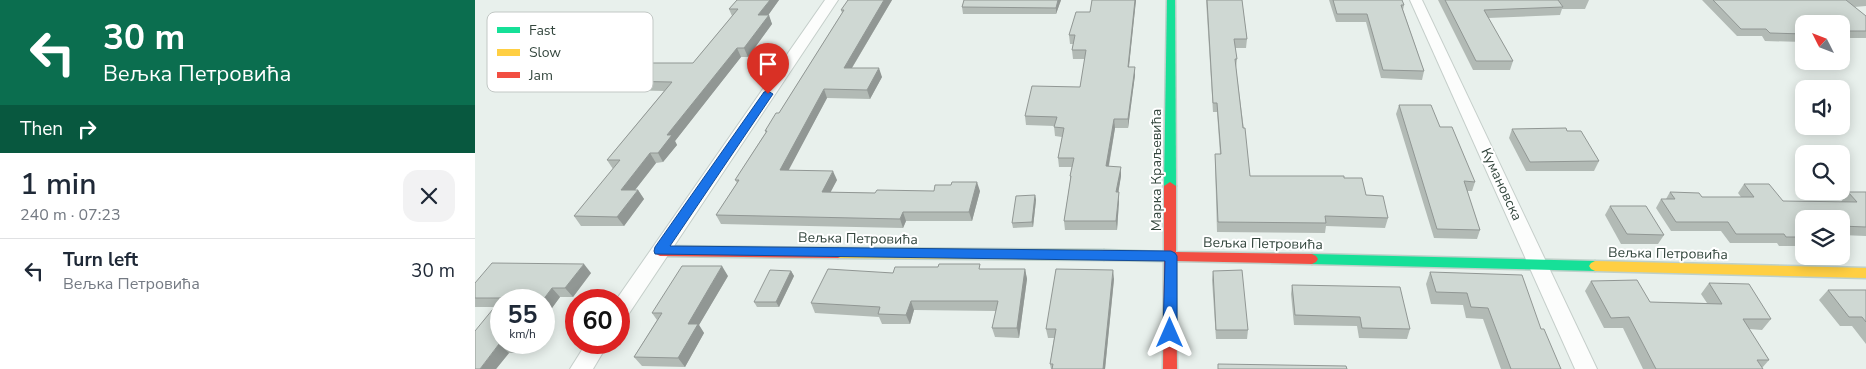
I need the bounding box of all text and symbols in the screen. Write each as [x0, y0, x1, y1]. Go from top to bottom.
legend [487, 12, 653, 92]
text: 30 m [103, 14, 185, 61]
north arrow [1795, 15, 1850, 70]
map controls [1795, 15, 1850, 265]
icon: left [20, 20, 85, 85]
text: Fast [529, 21, 555, 40]
text: Slow [529, 43, 561, 62]
pin [747, 43, 789, 94]
icon: arrive [754, 50, 782, 78]
text: Вељка Петровића [103, 59, 291, 89]
text: Jam [528, 66, 553, 85]
button: sound [1795, 80, 1850, 135]
street label: Марка Краљевића [1147, 109, 1166, 231]
icon: right [73, 115, 101, 143]
text: Then [20, 116, 63, 142]
street label: Кумановска [1476, 145, 1527, 224]
button: search [1795, 145, 1850, 200]
text: 1 min [20, 164, 96, 205]
button: close [403, 170, 455, 222]
text: 240 m · 07:23 [20, 204, 121, 226]
button: layers [1795, 210, 1850, 265]
street label: Вељка Петровића [798, 228, 918, 249]
street label: Вељка Петровића [1203, 233, 1323, 254]
street label: Вељка Петровића [1608, 243, 1728, 264]
text: Turn left [63, 247, 138, 273]
icon: left [20, 257, 48, 285]
text: 30 m [411, 258, 455, 284]
text: Вељка Петровића [63, 273, 200, 295]
speed limit sign: 60 [565, 289, 630, 354]
text: 55 [507, 298, 538, 332]
position arrow [1143, 306, 1195, 358]
text: km/h [509, 326, 536, 342]

